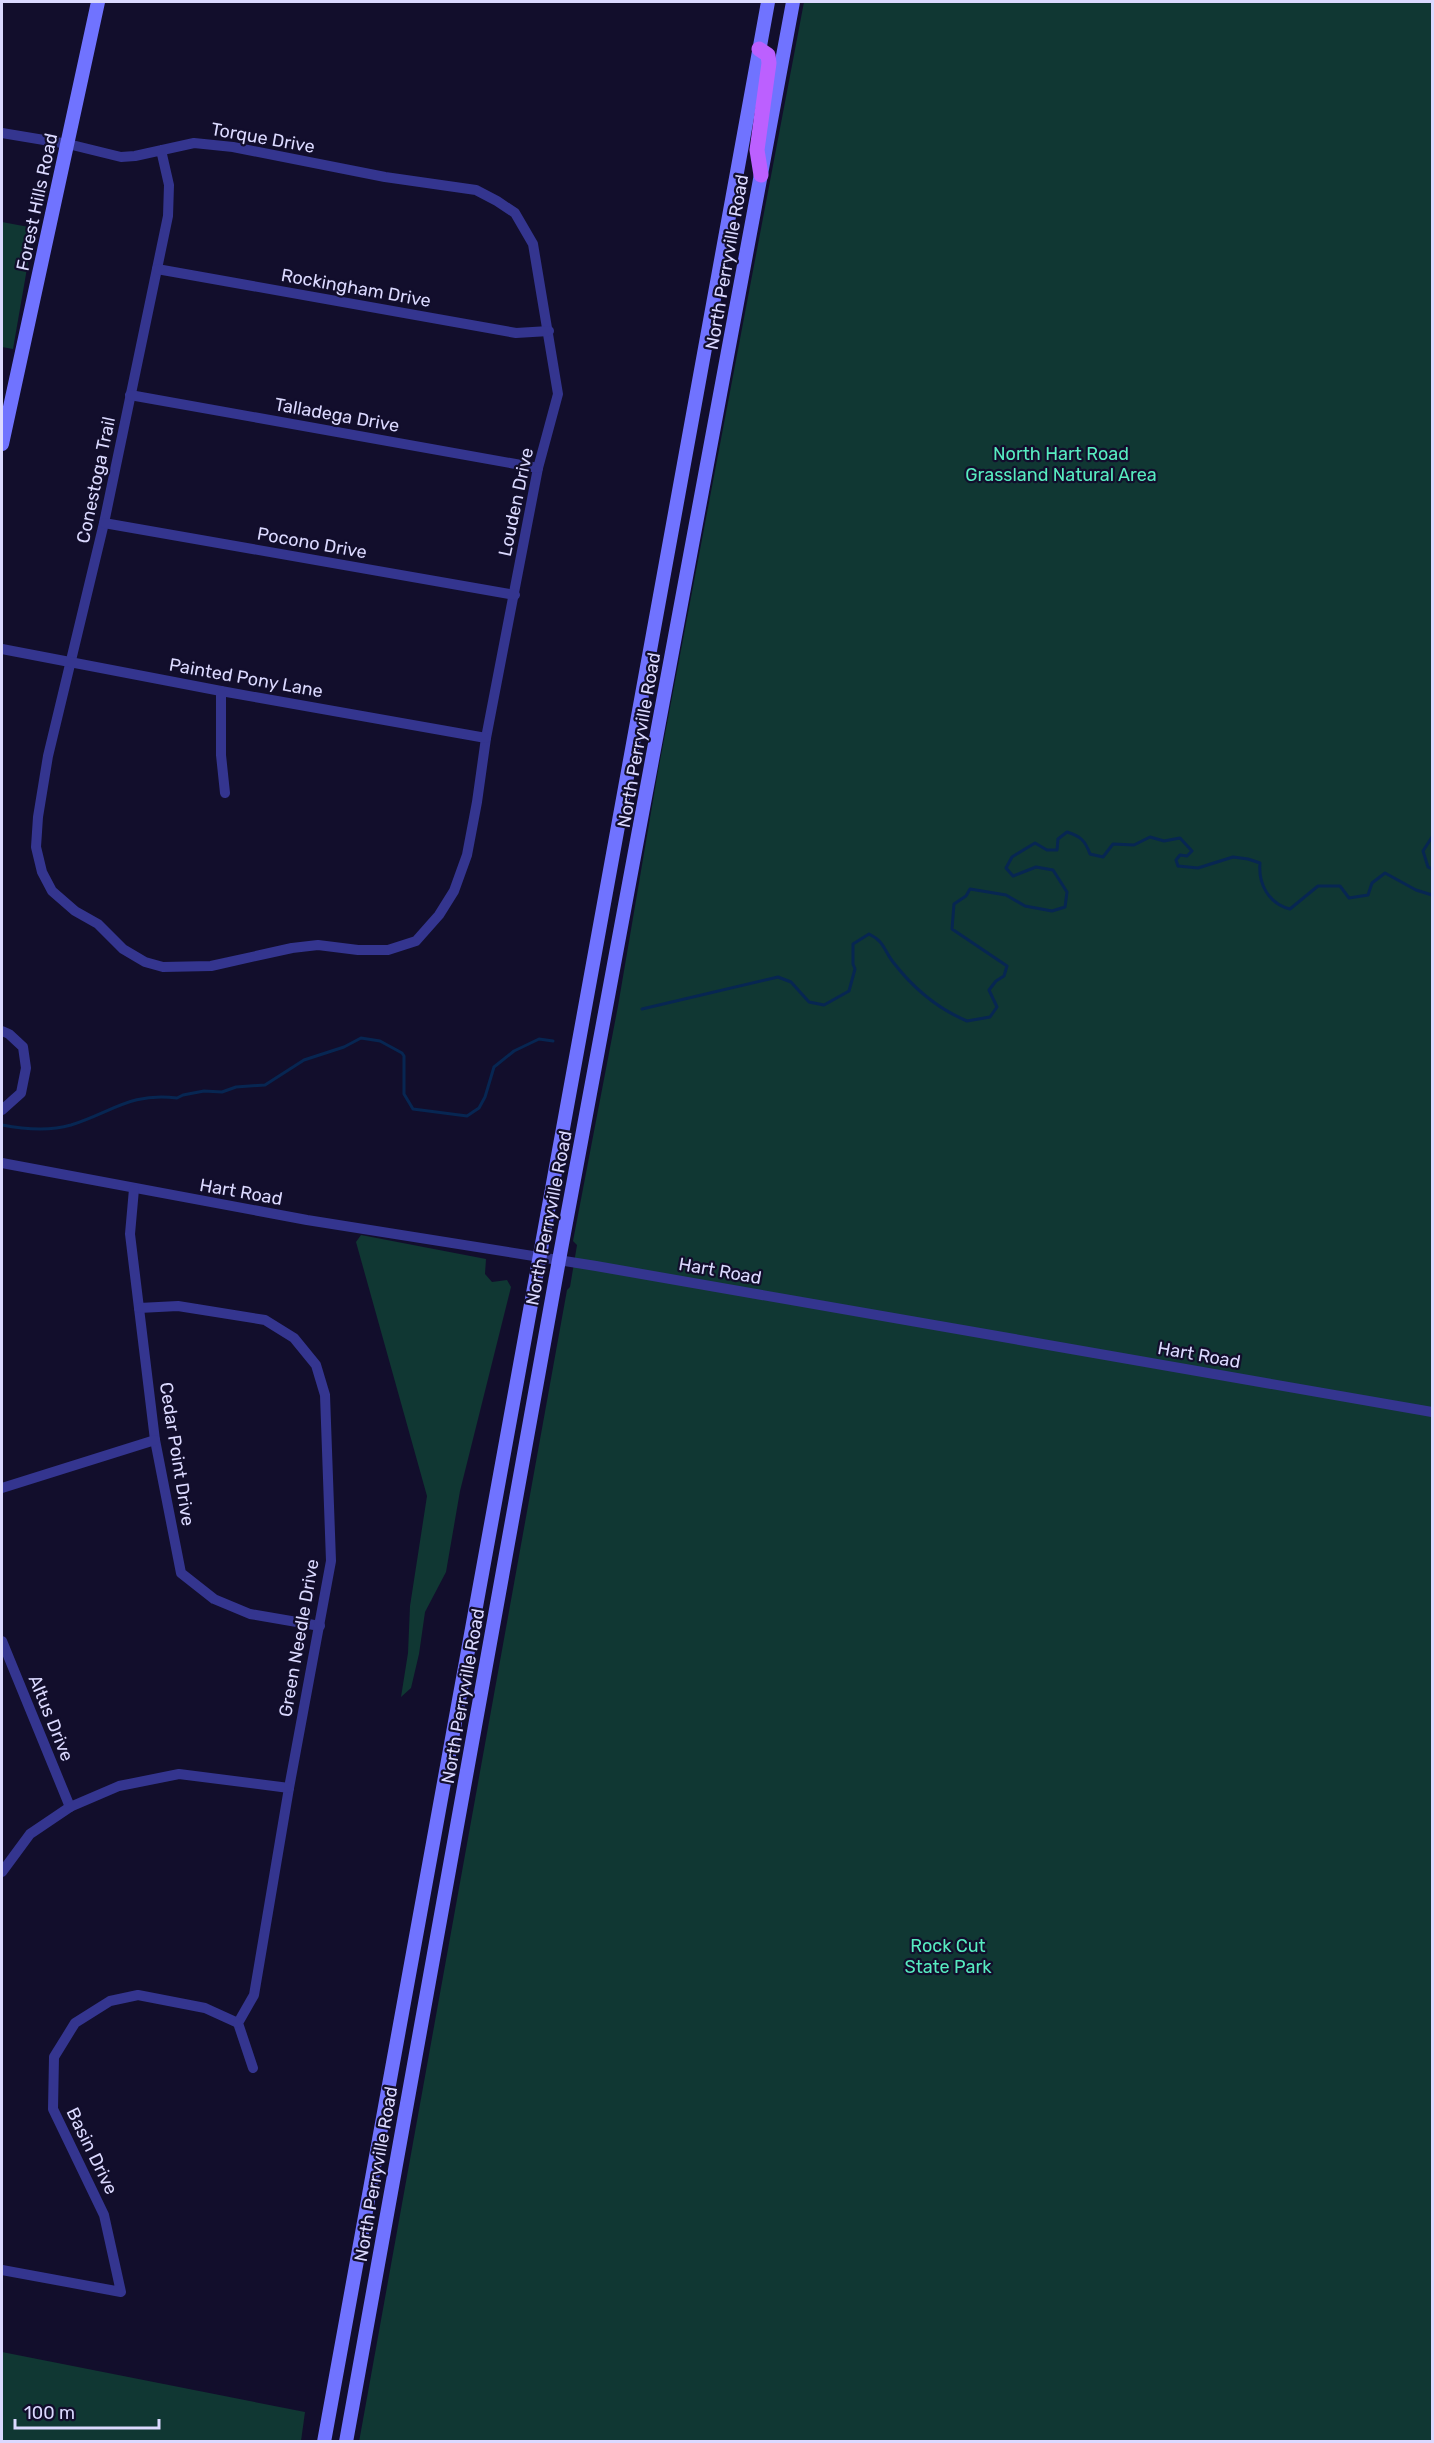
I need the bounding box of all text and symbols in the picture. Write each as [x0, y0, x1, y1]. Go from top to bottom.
street label: Torque Drive [209, 118, 317, 158]
street label: Forest Hills Road [12, 131, 62, 273]
street label: North Perryville Road [701, 173, 753, 351]
street label: Rockingham Drive [279, 264, 433, 312]
street label: Talladega Drive [273, 393, 401, 437]
street label: Conestoga Trail [72, 415, 120, 545]
park label: North Hart Road Grassland Natural Area [965, 443, 1157, 486]
street label: Louden Drive [494, 446, 538, 558]
street label: Pocono Drive [255, 523, 369, 563]
street label: North Perryville Road [613, 651, 665, 829]
street label: Painted Pony Lane [167, 654, 325, 702]
street label: North Perryville Road [521, 1129, 577, 1307]
street label: Hart Road [198, 1174, 284, 1210]
street label: Hart Road [677, 1253, 763, 1289]
street label: Hart Road [1156, 1337, 1242, 1373]
street label: Cedar Point Drive [155, 1381, 199, 1527]
street label: Green Needle Drive [274, 1557, 324, 1719]
street label: North Perryville Road [437, 1607, 489, 1785]
street label: Altus Drive [24, 1672, 78, 1764]
park label: Rock Cut State Park [904, 1935, 992, 1978]
street label: North Perryville Road [350, 2085, 402, 2263]
street label: Basin Drive [61, 2104, 123, 2198]
scale bar [15, 2392, 159, 2430]
text: 100 m [24, 2402, 75, 2424]

